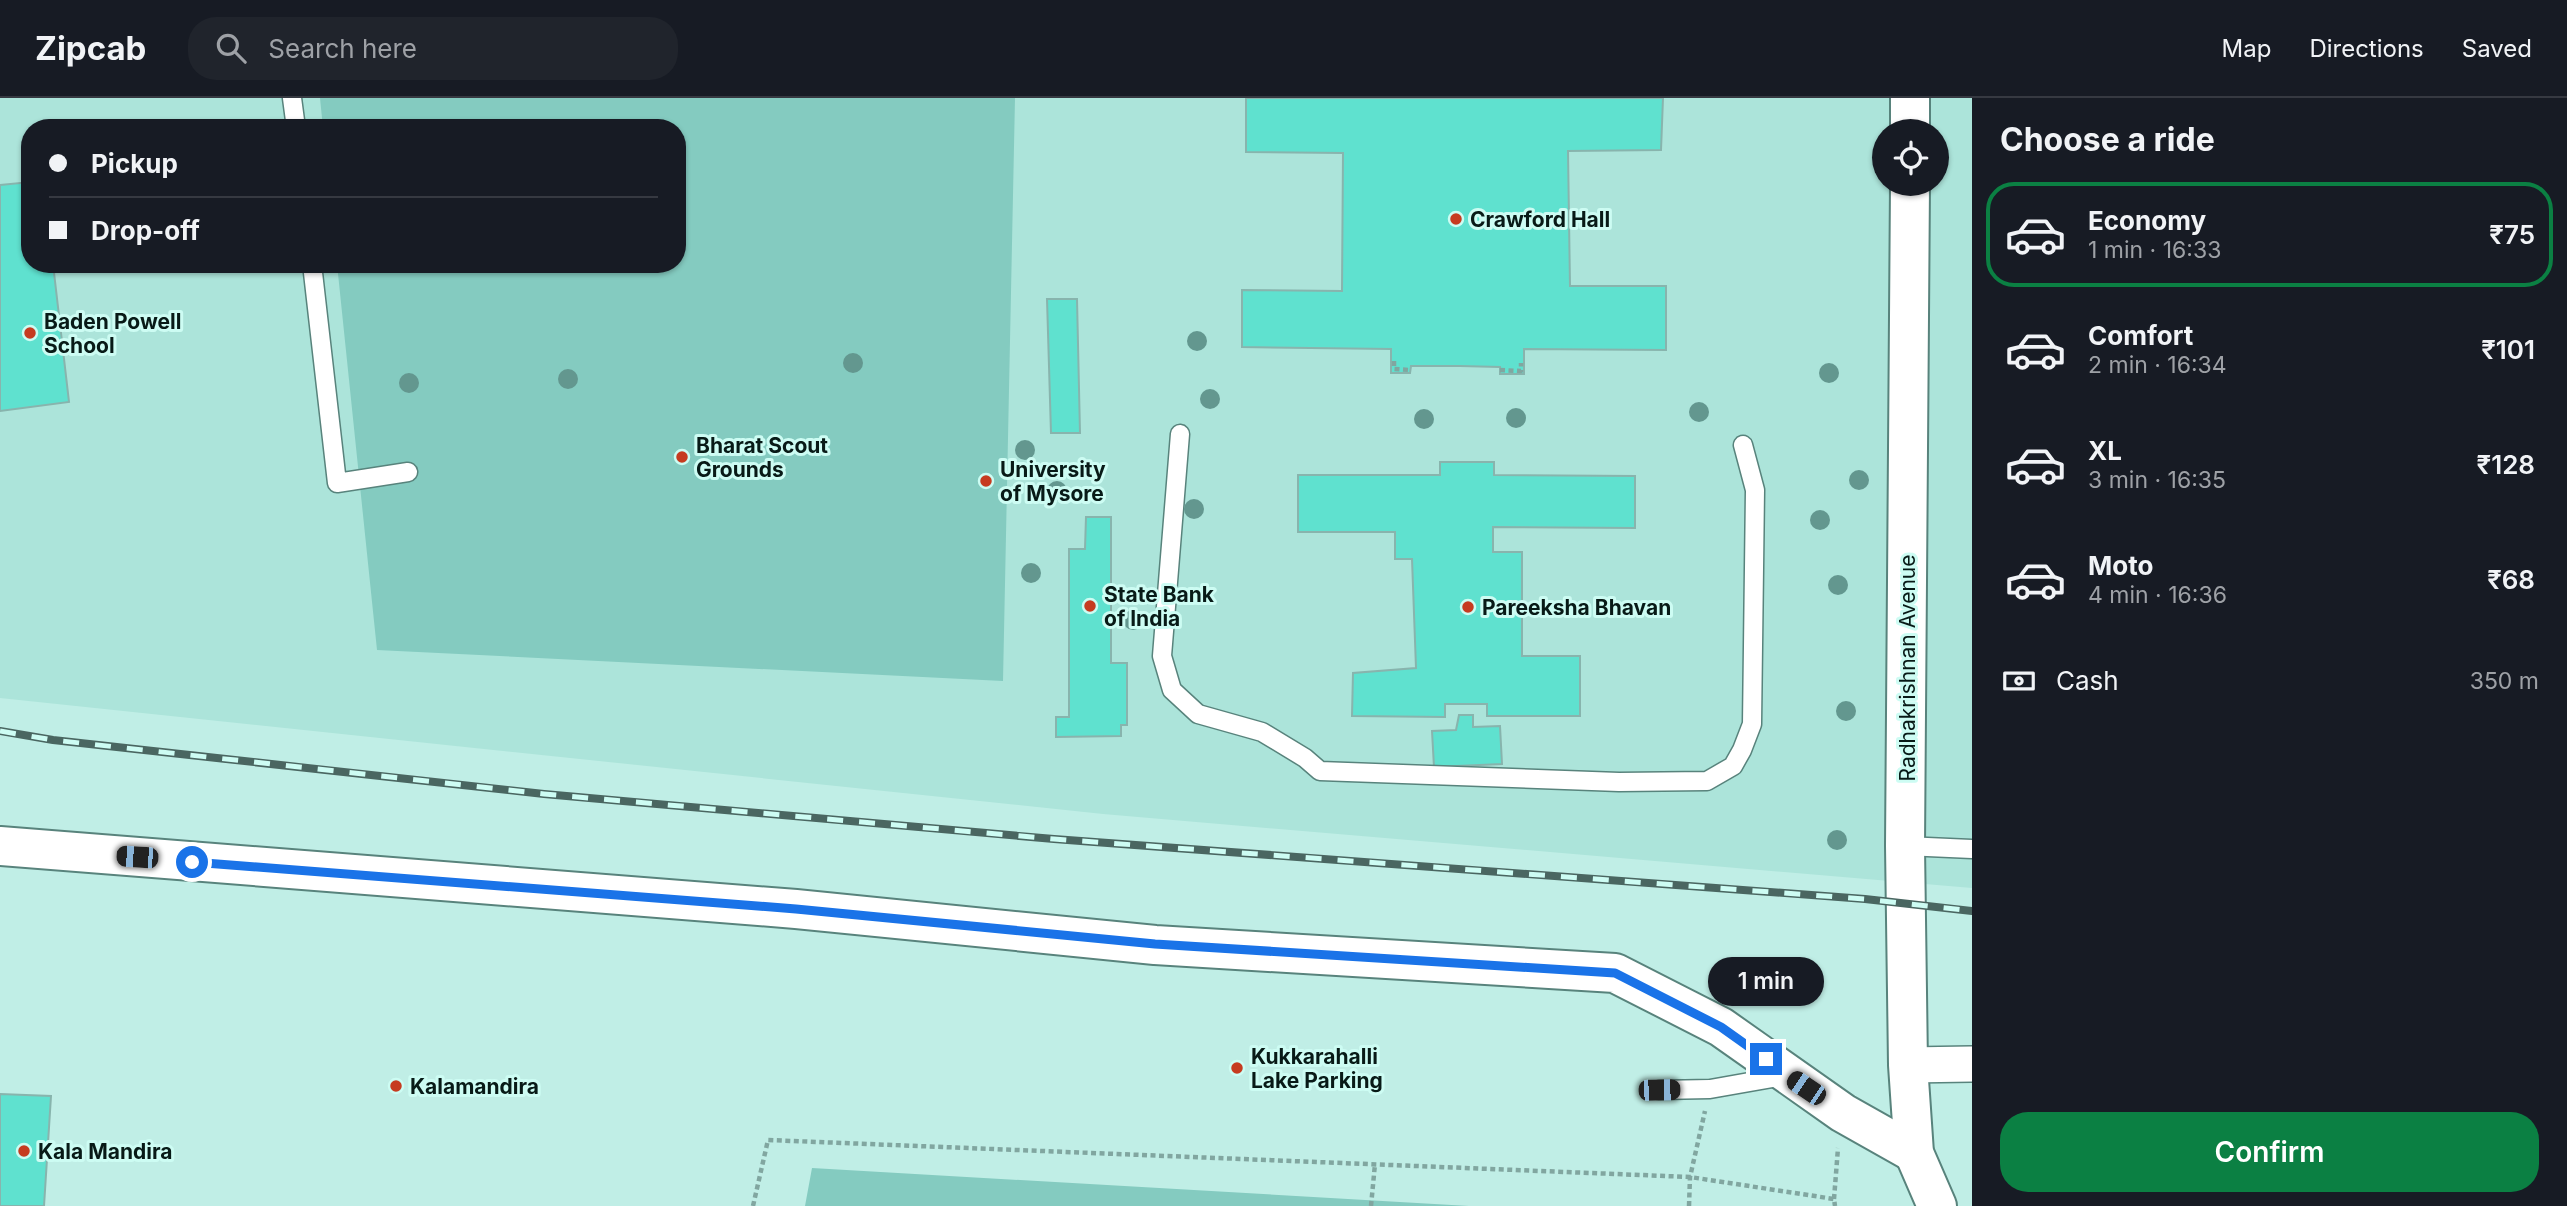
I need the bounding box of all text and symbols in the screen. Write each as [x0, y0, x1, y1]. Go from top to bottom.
search box [188, 17, 678, 80]
text: Zipcab [35, 28, 146, 68]
icon: search [212, 29, 250, 67]
text: Search here [268, 33, 417, 64]
text: Map [2222, 34, 2271, 63]
text: Directions [2309, 34, 2424, 63]
text: Saved [2462, 34, 2532, 63]
map controls [1872, 119, 1949, 196]
button: locate [1872, 119, 1949, 196]
text: Choose a ride [2000, 120, 2215, 159]
text: Pickup [91, 148, 178, 179]
icon: car [2004, 203, 2067, 266]
text: Economy [2088, 205, 2206, 236]
place label: Crawford Hall [1470, 207, 1610, 232]
marker: Crawford Hall [1448, 211, 1464, 227]
text: Drop-off [91, 215, 200, 246]
text: ₹75 [2489, 219, 2535, 250]
text: 1 min · 16:33 [2088, 236, 2221, 264]
place label: Baden Powell School [44, 309, 181, 358]
icon: car [2004, 318, 2067, 381]
text: Comfort [2088, 320, 2193, 351]
marker: Baden Powell School [22, 325, 38, 341]
text: ₹101 [2481, 334, 2535, 365]
text: 2 min · 16:34 [2088, 351, 2227, 379]
place label: Bharat Scout Grounds [696, 433, 828, 482]
icon: car [2004, 433, 2067, 496]
text: XL [2088, 435, 2122, 466]
marker: Bharat Scout Grounds [674, 449, 690, 465]
text: ₹128 [2477, 449, 2535, 480]
place label: University of Mysore [1000, 457, 1106, 506]
text: 3 min · 16:35 [2088, 466, 2226, 494]
marker: University of Mysore [978, 473, 994, 489]
icon: car [2004, 548, 2067, 611]
text: Moto [2088, 550, 2153, 581]
street label: Radhakrishnan Avenue [1895, 555, 1920, 781]
text: ₹68 [2487, 564, 2535, 595]
text: 4 min · 16:36 [2088, 581, 2227, 609]
place label: State Bank of India [1104, 582, 1215, 631]
place label: Pareeksha Bhavan [1482, 595, 1671, 620]
marker: State Bank of India [1082, 598, 1098, 614]
marker: Pareeksha Bhavan [1460, 599, 1476, 615]
icon: cash [2000, 662, 2038, 700]
text: Cash [2056, 665, 2119, 696]
text: 350 m [2470, 667, 2539, 695]
car [116, 845, 159, 869]
route start [176, 846, 208, 878]
callout: 1 min [1708, 958, 1824, 1006]
text: 1 min [1738, 967, 1794, 995]
route end [1750, 1043, 1782, 1075]
place label: Kukkarahalli Lake Parking [1251, 1044, 1383, 1093]
marker: Kukkarahalli Lake Parking [1229, 1060, 1245, 1076]
car [1783, 1068, 1830, 1108]
place label: Kalamandira [410, 1074, 539, 1099]
marker: Kalamandira [388, 1078, 404, 1094]
car [1638, 1079, 1681, 1101]
button: Confirm [2000, 1112, 2539, 1192]
place label: Kala Mandira [38, 1139, 172, 1164]
marker: Kala Mandira [16, 1143, 32, 1159]

